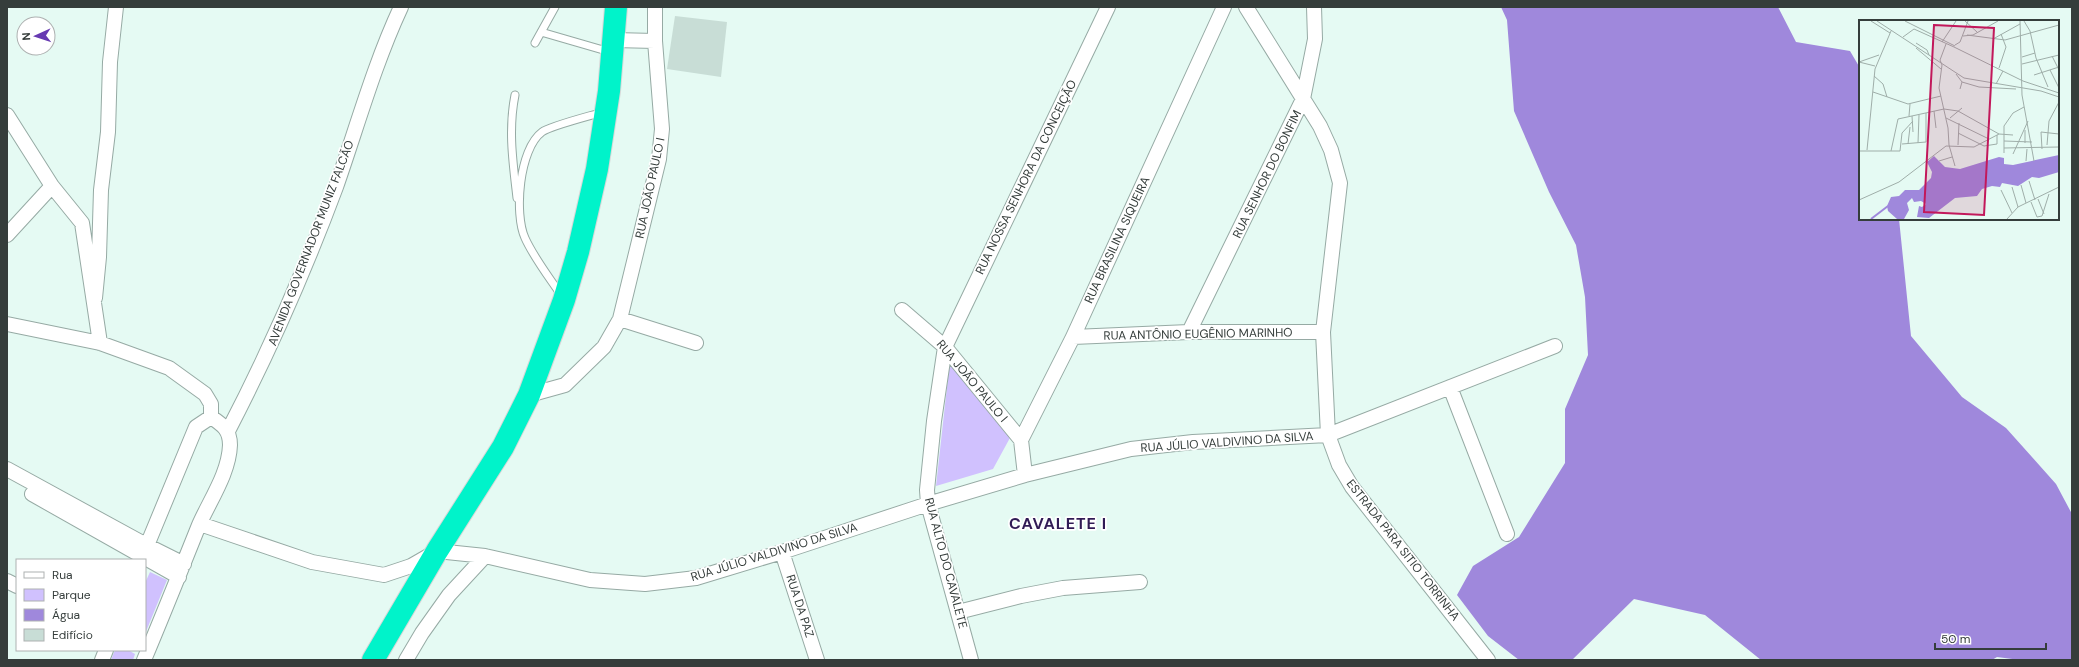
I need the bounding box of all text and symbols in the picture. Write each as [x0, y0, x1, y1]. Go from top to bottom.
north arrow [16, 16, 56, 56]
inset map [1859, 20, 2059, 220]
text: N [19, 32, 33, 41]
street label: RUA NOSSA SENHORA DA CONCEIÇÃO [972, 77, 1080, 277]
street label: RUA SENHOR DO BONFIM [1229, 107, 1305, 241]
street label: RUA JOÃO PAULO I [632, 136, 668, 240]
street label: AVENIDA GOVERNADOR MUNIZ FALCÃO [264, 138, 358, 348]
street label: RUA BRASILINA SIQUEIRA [1081, 174, 1153, 306]
street label: RUA ANTÔNIO EUGÊNIO MARINHO [1103, 324, 1293, 344]
street label: RUA JOÃO PAULO I [933, 337, 1011, 425]
street label: RUA JÚLIO VALDIVINO DA SILVA [1140, 428, 1314, 456]
street label: ESTRADA PARA SITIO TORRINHA [1343, 476, 1463, 624]
street label: RUA ALTO DO CAVALETE [921, 496, 971, 630]
district label: CAVALETE I [1009, 513, 1107, 534]
street label: RUA JÚLIO VALDIVINO DA SILVA [689, 519, 859, 585]
legend [16, 559, 146, 651]
text: Rua [52, 567, 73, 583]
street label: RUA DA PAZ [782, 573, 818, 639]
text: Parque [52, 587, 91, 603]
text: Água [52, 607, 80, 623]
scale bar [1935, 625, 2046, 651]
text: Edifício [52, 627, 93, 643]
text: 50 m [1941, 631, 1970, 647]

